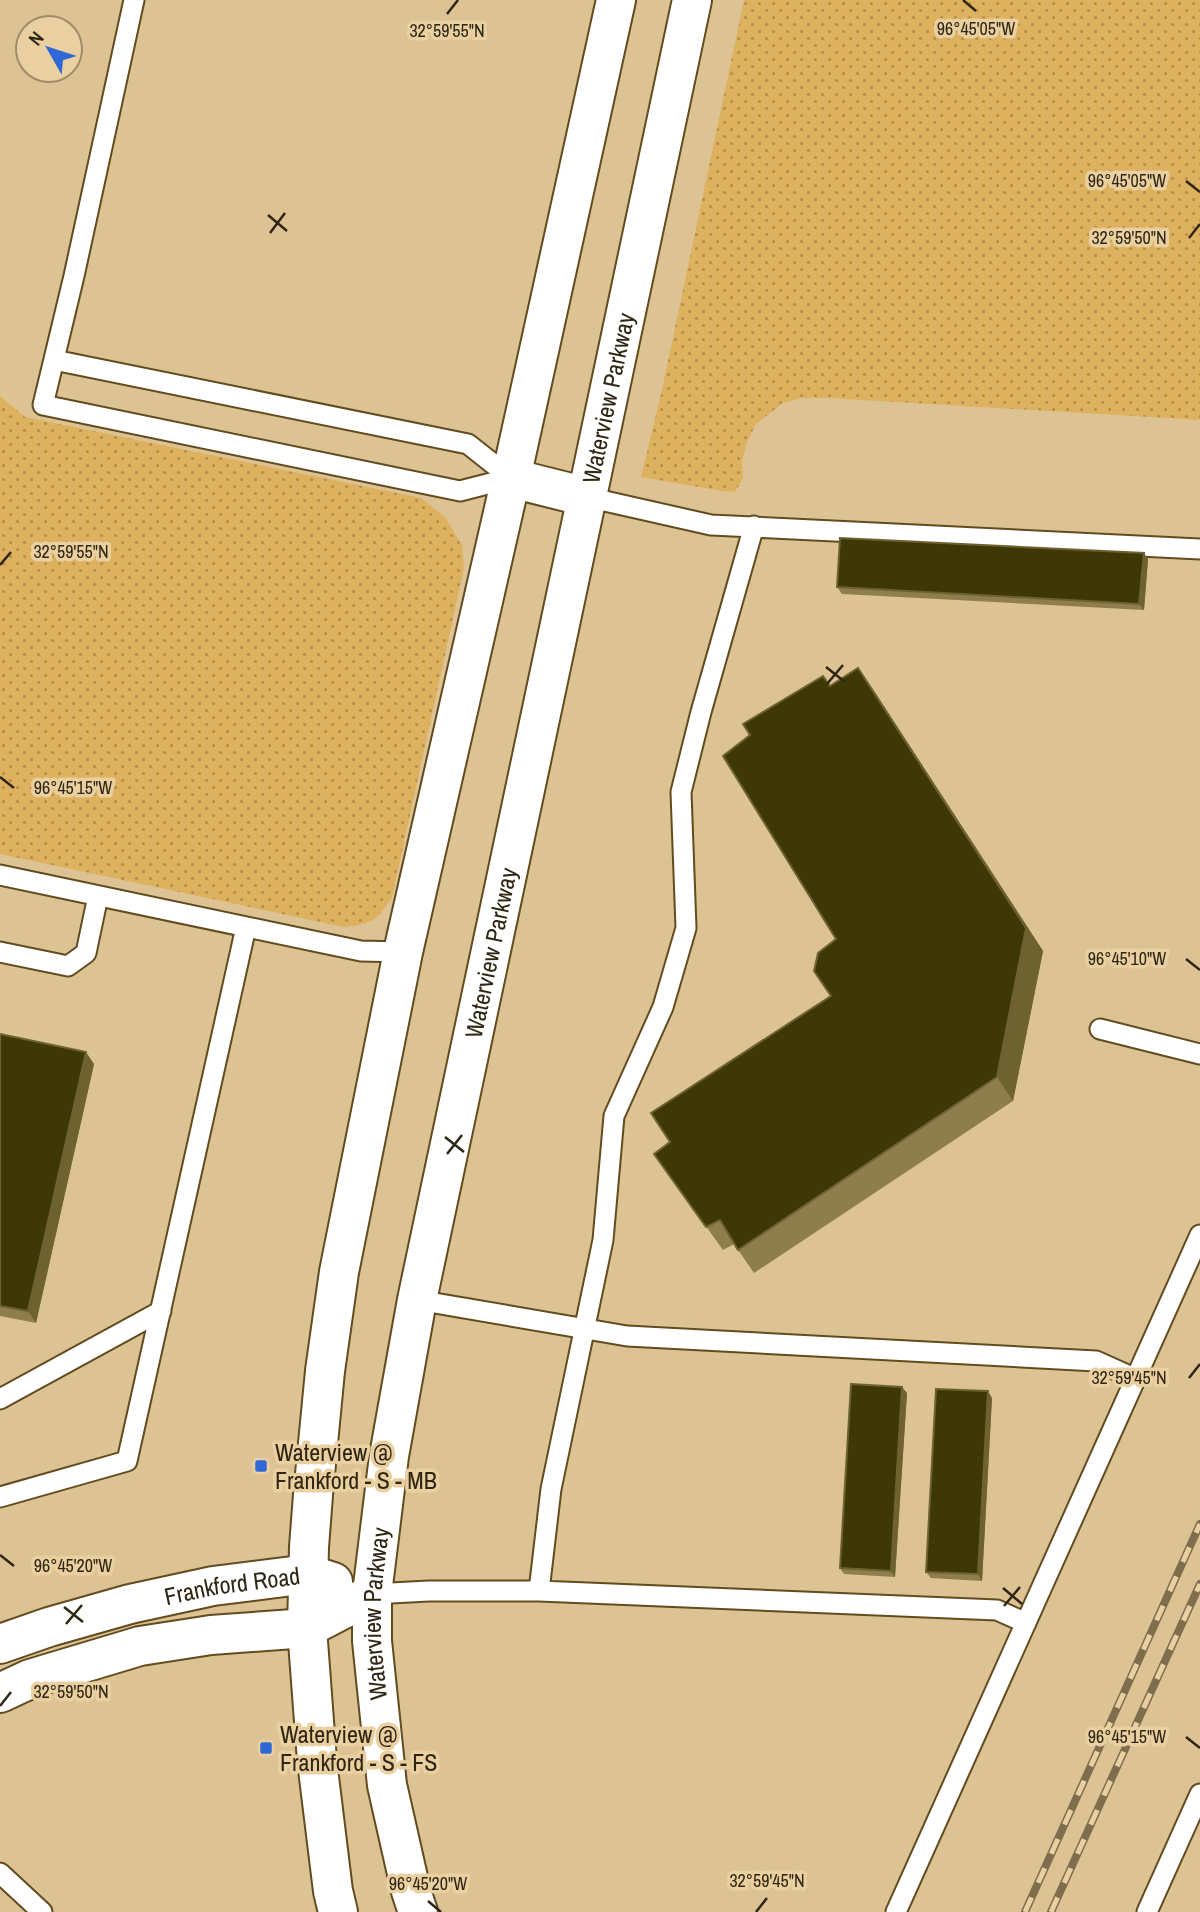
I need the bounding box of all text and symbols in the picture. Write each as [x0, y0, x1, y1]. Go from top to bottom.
north arrow [14, 14, 84, 84]
text: 96°45'05"W [937, 16, 1015, 41]
text: 32°59'55"N [409, 18, 485, 43]
text: N [22, 26, 49, 51]
text: 96°45'05"W [1088, 168, 1166, 193]
text: 32°59'50"N [1091, 225, 1167, 250]
street label: Waterview Parkway [574, 310, 641, 486]
text: 32°59'55"N [33, 539, 109, 564]
text: 96°45'15"W [34, 775, 112, 800]
street label: Waterview Parkway [457, 865, 524, 1041]
text: 96°45'10"W [1088, 946, 1166, 971]
text: 32°59'45"N [1091, 1365, 1167, 1390]
place label: Waterview @ Frankford - S - MB [275, 1436, 437, 1496]
marker: Waterview @ Frankford - S - MB [253, 1458, 269, 1474]
street label: Waterview Parkway [356, 1525, 396, 1702]
text: 96°45'20"W [34, 1553, 112, 1578]
street label: Frankford Road [161, 1559, 302, 1612]
text: 32°59'50"N [33, 1679, 109, 1704]
place label: Waterview @ Frankford - S - FS [280, 1718, 438, 1778]
text: 96°45'15"W [1088, 1724, 1166, 1749]
marker: Waterview @ Frankford - S - FS [258, 1740, 274, 1756]
text: 32°59'45"N [729, 1868, 805, 1893]
text: 96°45'20"W [389, 1871, 467, 1896]

